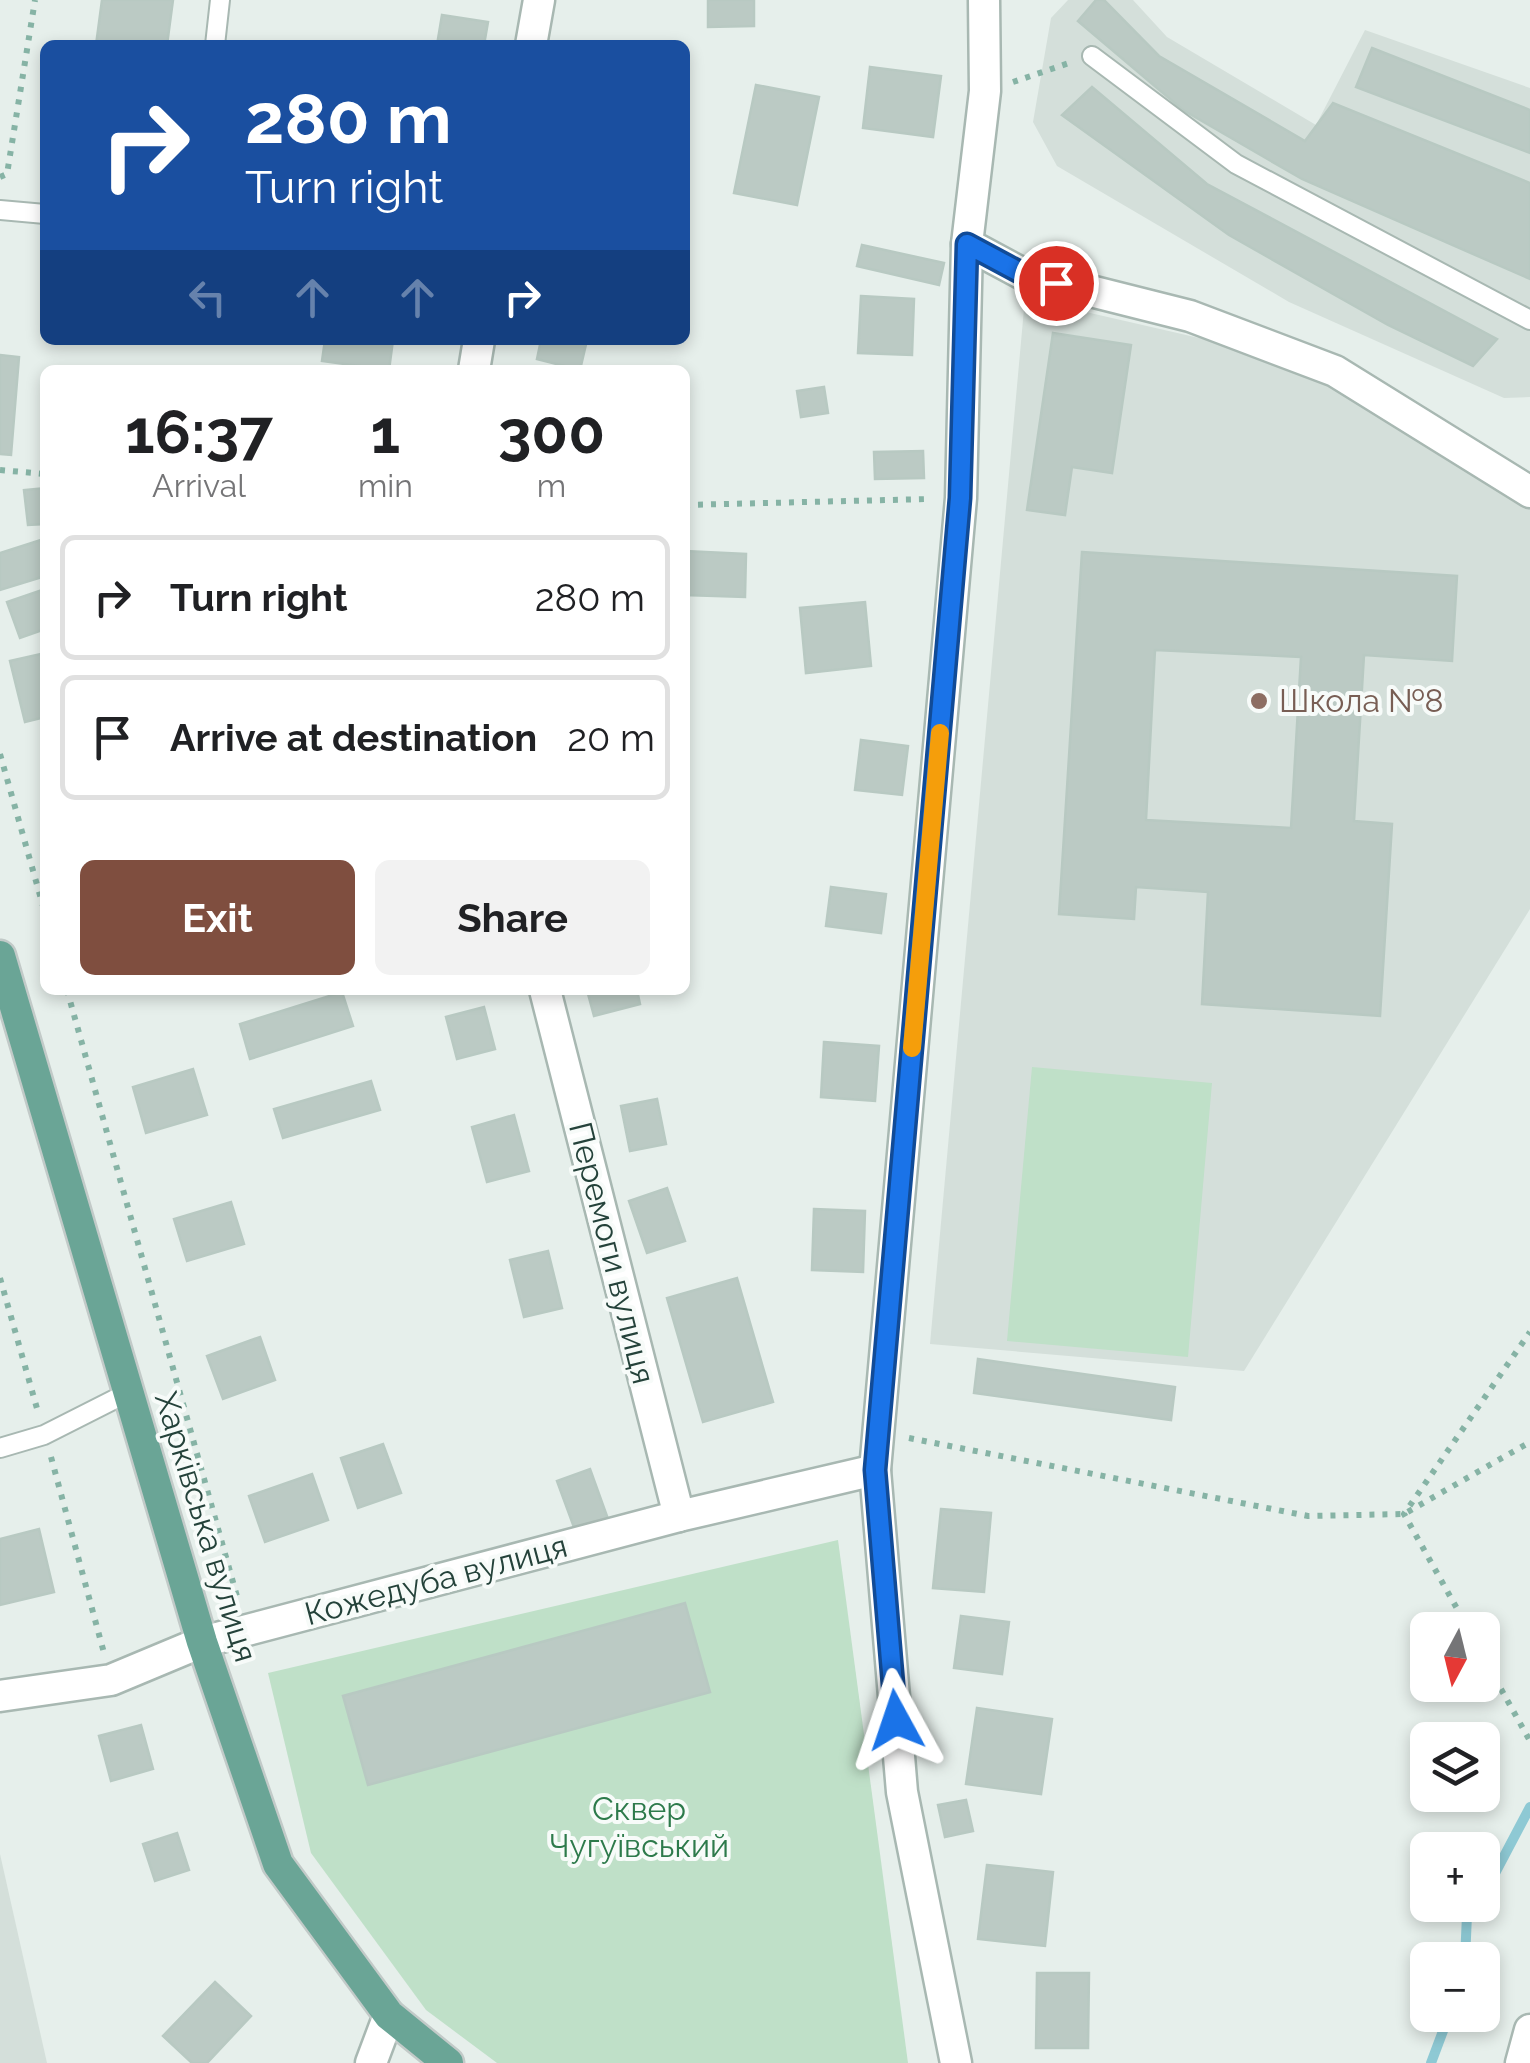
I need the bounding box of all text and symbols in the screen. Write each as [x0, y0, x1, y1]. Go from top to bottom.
text: 280 m [245, 77, 452, 159]
icon: right [80, 80, 210, 210]
text: Turn right [245, 161, 443, 214]
pin [1014, 241, 1099, 326]
icon: arrive [1029, 256, 1084, 311]
icon: left [180, 270, 235, 325]
icon: ahead [285, 270, 340, 325]
icon: ahead [390, 270, 445, 325]
icon: right [495, 270, 550, 325]
text: 16:37 [125, 397, 273, 467]
text: 1 [371, 397, 400, 467]
text: 300 [498, 397, 605, 467]
text: Arrival [152, 467, 246, 504]
text: min [358, 467, 413, 504]
text: m [537, 467, 566, 504]
icon: right [85, 570, 140, 625]
text: Turn right [170, 575, 347, 620]
text: 280 m [535, 575, 645, 620]
place label: Школа №8 [1279, 682, 1443, 719]
marker: Школа №8 [1248, 690, 1270, 712]
icon: arrive [85, 710, 140, 765]
text: Arrive at destination [170, 715, 537, 760]
text: 20 m [567, 715, 655, 760]
button: Exit [80, 860, 355, 975]
button: Share [375, 860, 650, 975]
street label: Перемоги вулиця [562, 1118, 663, 1388]
street label: Харківська вулиця [148, 1387, 265, 1666]
street label: Кожедуба вулиця [301, 1527, 571, 1632]
north arrow [1410, 1612, 1500, 1702]
map controls [1410, 1612, 1500, 2032]
position arrow [844, 1668, 948, 1772]
button: layers [1410, 1722, 1500, 1812]
park label: Сквер Чугуївський [549, 1790, 729, 1864]
button: + [1410, 1832, 1500, 1922]
button: − [1410, 1942, 1500, 2032]

